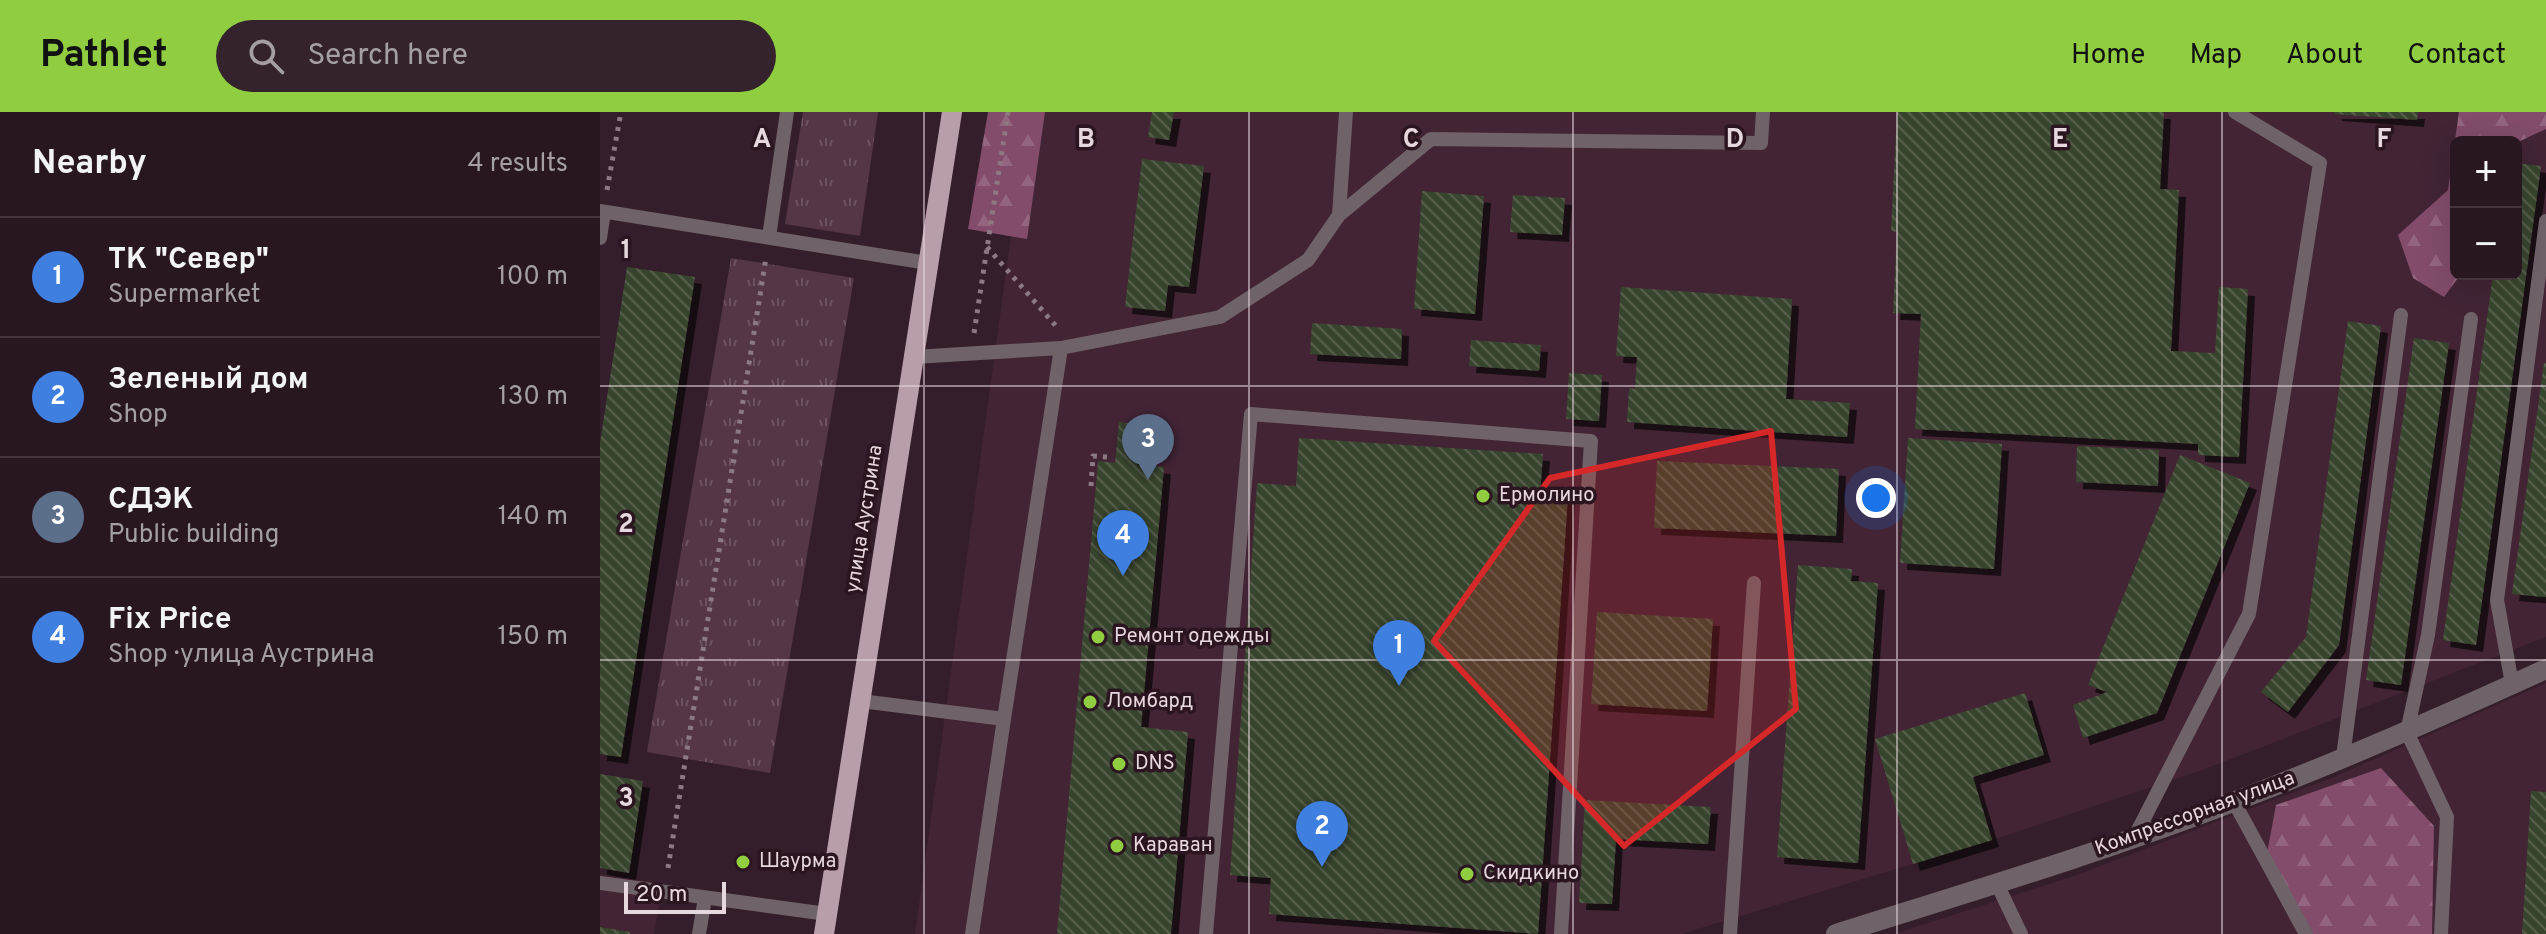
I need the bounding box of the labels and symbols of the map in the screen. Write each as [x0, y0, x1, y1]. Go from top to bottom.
text: A [753, 124, 771, 157]
text: B [1077, 124, 1095, 157]
text: C [1403, 124, 1419, 157]
text: D [1726, 124, 1744, 157]
text: E [2052, 124, 2068, 157]
text: F [2377, 124, 2392, 157]
text: 1 [621, 235, 631, 268]
pin: 3 [1122, 414, 1174, 480]
street label: улица Аустрина [840, 443, 890, 595]
your location [1856, 478, 1896, 518]
place label: Ермолино [1499, 483, 1594, 509]
marker: Ермолино [1474, 487, 1492, 505]
text: 2 [618, 509, 634, 542]
pin: 4 [1097, 510, 1149, 576]
pin: 1 [1373, 620, 1425, 686]
place label: Ремонт одежды [1114, 624, 1270, 650]
marker: Ремонт одежды [1089, 628, 1107, 646]
place label: Ломбард [1106, 689, 1193, 715]
marker: Ломбард [1081, 693, 1099, 711]
place label: DNS [1135, 751, 1175, 777]
marker: DNS [1110, 755, 1128, 773]
street label: Компрессорная улица [2092, 766, 2298, 862]
text: 3 [618, 783, 634, 816]
pin: 2 [1296, 801, 1348, 867]
place label: Караван [1133, 833, 1213, 859]
marker: Караван [1108, 837, 1126, 855]
place label: Шаурма [759, 849, 836, 875]
marker: Шаурма [734, 853, 752, 871]
place label: Скидкино [1483, 861, 1579, 887]
marker: Скидкино [1458, 865, 1476, 883]
scale bar [624, 878, 726, 914]

